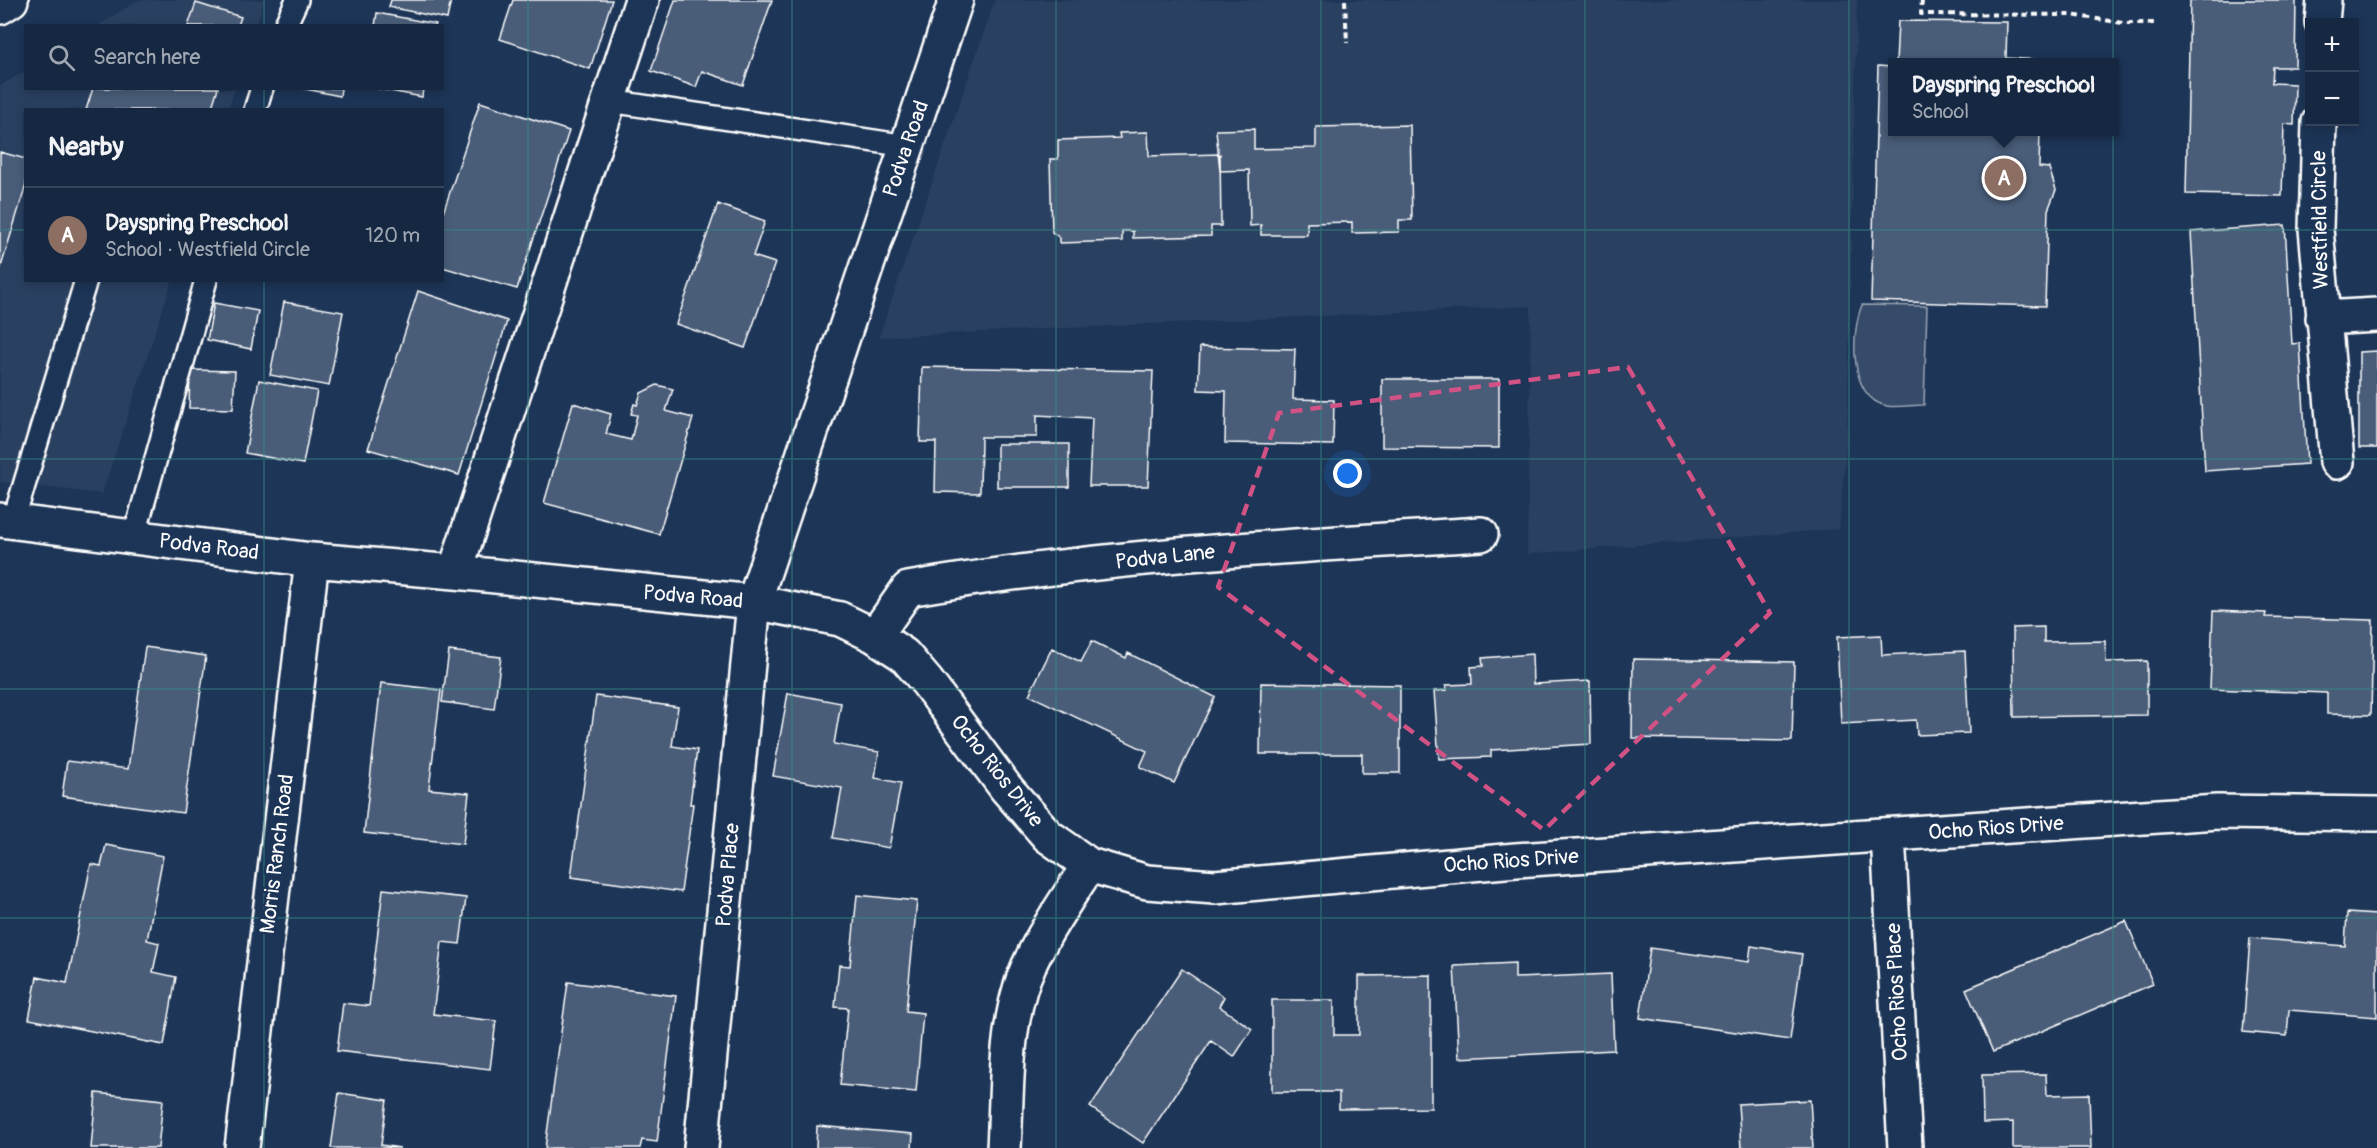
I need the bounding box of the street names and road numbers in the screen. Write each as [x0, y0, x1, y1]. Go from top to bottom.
street label: Podva Road [877, 97, 935, 201]
street label: Westfield Circle [2305, 150, 2335, 290]
street label: Podva Road [158, 527, 260, 567]
street label: Podva Lane [1114, 538, 1217, 576]
street label: Podva Road [642, 579, 744, 615]
street label: Ocho Rios Drive [945, 709, 1050, 833]
street label: Morris Ranch Road [254, 773, 300, 935]
street label: Ocho Rios Drive [1927, 810, 2065, 846]
street label: Podva Place [710, 821, 746, 928]
street label: Ocho Rios Drive [1442, 843, 1580, 879]
street label: Ocho Rios Place [1880, 922, 1914, 1062]

